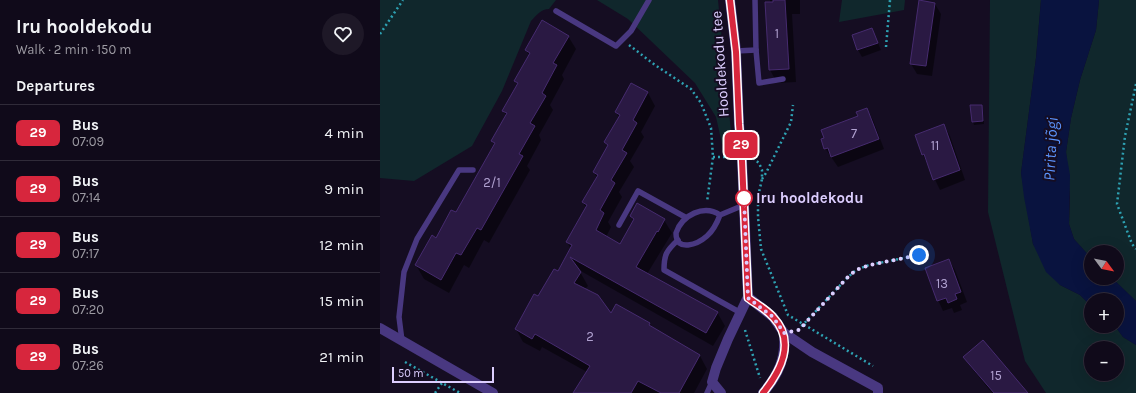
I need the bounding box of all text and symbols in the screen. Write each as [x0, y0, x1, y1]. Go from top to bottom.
street label: Hooldekodu tee [707, 10, 733, 118]
button: heart [322, 13, 364, 55]
text: Iru hooldekodu [16, 16, 152, 38]
house number: 1 [775, 26, 779, 41]
text: Walk · 2 min · 150 m [16, 42, 131, 57]
text: Departures [16, 77, 95, 95]
text: Bus [72, 116, 99, 134]
water label: Pirita jõgi [1039, 117, 1062, 181]
text: 29 [29, 124, 47, 141]
text: 4 min [325, 124, 364, 142]
house number: 7 [851, 126, 857, 141]
line badge: 29 [723, 132, 759, 158]
text: 07:09 [72, 134, 104, 149]
text: 29 [732, 136, 750, 153]
house number: 11 [931, 138, 939, 153]
text: Bus [72, 172, 99, 190]
house number: 2/1 [483, 175, 501, 190]
text: 29 [29, 180, 47, 197]
text: 9 min [324, 180, 364, 198]
marker: Iru hooldekodu [735, 189, 753, 207]
place label: Iru hooldekodu [756, 189, 864, 207]
text: 07:14 [72, 190, 100, 205]
text: Bus [72, 228, 99, 246]
text: 29 [29, 236, 47, 253]
text: 12 min [319, 236, 364, 254]
your location [909, 245, 929, 265]
north arrow [1084, 245, 1124, 285]
map controls [1084, 245, 1124, 381]
text: 07:17 [72, 246, 99, 261]
house number: 13 [936, 276, 948, 291]
text: Bus [72, 284, 99, 302]
text: 29 [29, 292, 47, 309]
text: 15 min [319, 292, 364, 310]
button: + [1084, 293, 1124, 333]
text: 07:20 [72, 302, 104, 317]
house number: 2 [586, 329, 594, 344]
text: Bus [72, 340, 99, 358]
button: − [1084, 341, 1124, 381]
text: 29 [29, 348, 47, 365]
text: 21 min [319, 348, 364, 366]
text: 07:26 [72, 358, 104, 373]
scale bar [392, 365, 494, 384]
text: 50 m [398, 367, 424, 380]
house number: 15 [990, 368, 1002, 383]

